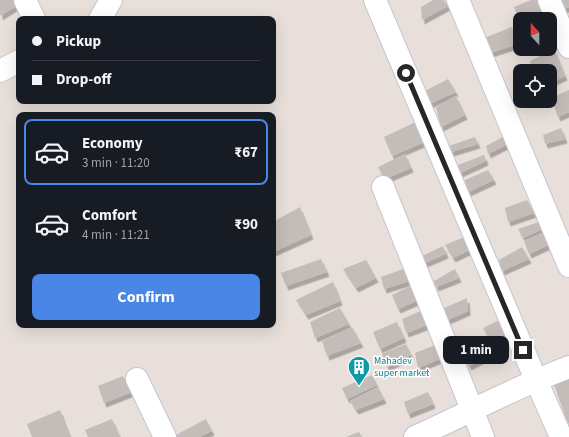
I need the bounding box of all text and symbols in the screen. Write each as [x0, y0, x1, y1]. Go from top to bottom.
north arrow [513, 12, 557, 56]
map controls [513, 12, 557, 108]
text: Pickup [56, 31, 101, 52]
route start [397, 64, 415, 82]
button: locate [513, 64, 557, 108]
text: Drop-off [56, 69, 111, 90]
text: Economy [82, 133, 143, 154]
icon: car [34, 134, 70, 170]
text: ₹67 [234, 142, 258, 163]
text: 3 min · 11:20 [82, 154, 150, 172]
text: Comfort [82, 205, 137, 226]
icon: car [34, 206, 70, 242]
text: ₹90 [234, 214, 258, 235]
text: 4 min · 11:21 [82, 226, 150, 244]
button: Confirm [32, 274, 260, 320]
callout: 1 min [443, 336, 509, 364]
text: 1 min [460, 341, 492, 359]
route end [514, 341, 532, 359]
building icon: Mahadev super market [346, 354, 372, 387]
place label: Mahadev super market [374, 354, 430, 380]

